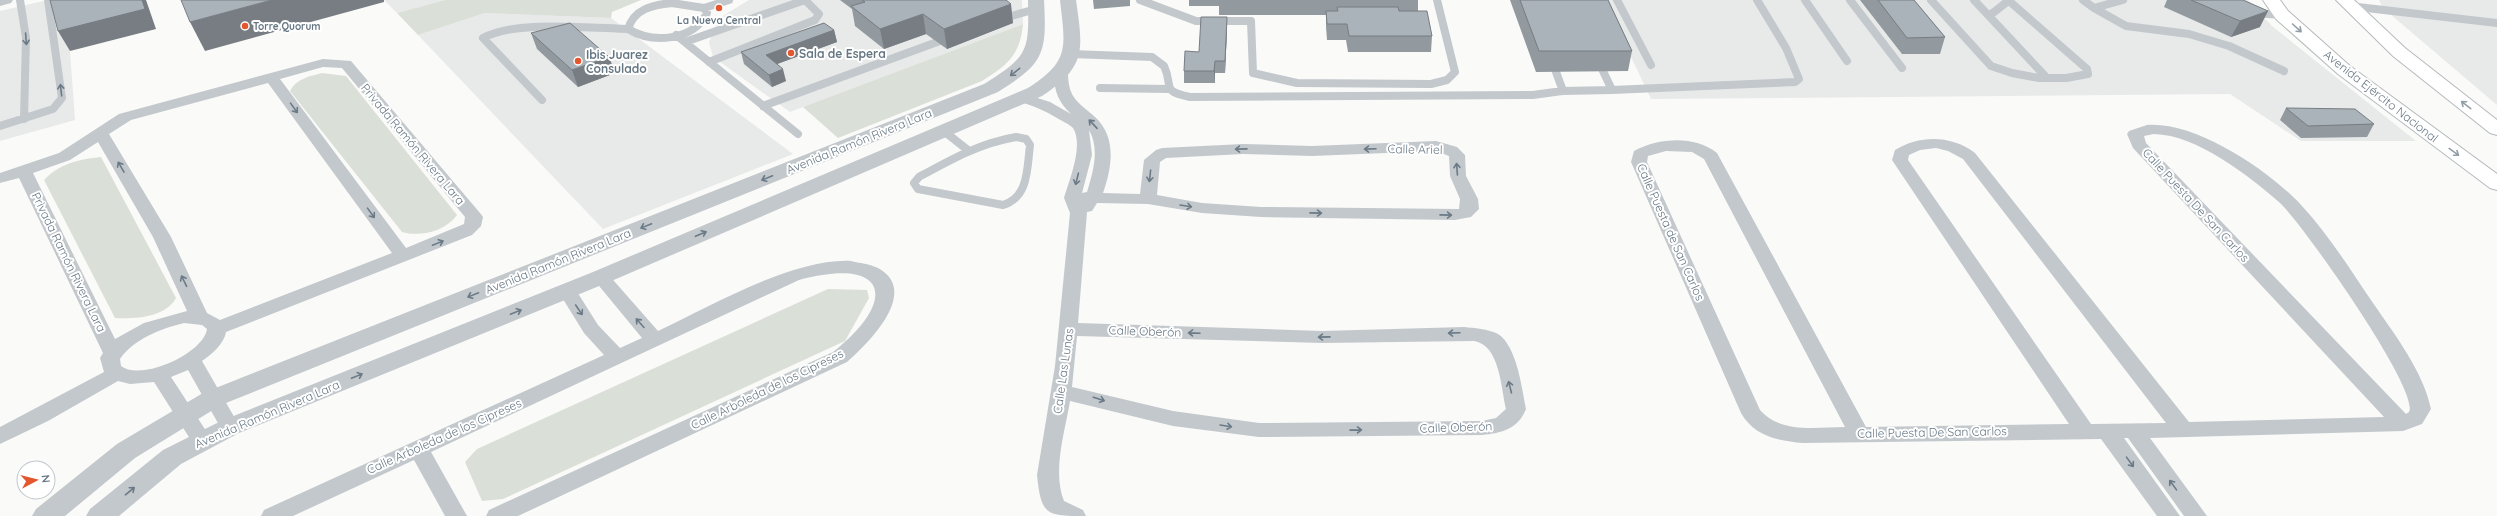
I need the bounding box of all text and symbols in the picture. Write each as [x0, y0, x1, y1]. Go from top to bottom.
marker: La Nueva Central [714, 3, 724, 13]
place label: La Nueva Central [677, 14, 761, 27]
place label: Torre Quorum [253, 20, 321, 33]
marker: Torre Quorum [240, 21, 250, 31]
one-way arrow [2292, 24, 2303, 33]
one-way arrow [22, 32, 29, 45]
place label: Sala de Espera [799, 46, 886, 61]
place label: Ibis Juarez Consulado [586, 47, 648, 76]
street label: Avenida Ejército Nacional [2321, 47, 2441, 145]
marker: Sala de Espera [786, 48, 796, 58]
marker: Ibis Juarez Consulado [573, 56, 583, 66]
one-way arrow [1009, 68, 1020, 77]
street label: Privada Ramón Rivera Lara [358, 80, 468, 208]
one-way arrow [57, 84, 65, 97]
one-way arrow [2461, 100, 2472, 109]
one-way arrow [290, 103, 299, 114]
street label: Avenida Ramón Rivera Lara [784, 105, 934, 177]
one-way arrow [1088, 119, 1098, 129]
street label: Calle Ariel [1387, 141, 1443, 157]
one-way arrow [1235, 145, 1248, 153]
one-way arrow [1364, 145, 1377, 152]
street label: Calle Puesta De San Carlos [2139, 145, 2253, 265]
one-way arrow [2448, 148, 2459, 156]
one-way arrow [117, 161, 125, 173]
street label: Calle Puesta de San Carlos [1634, 161, 1708, 303]
one-way arrow [1454, 162, 1461, 175]
one-way arrow [1146, 170, 1154, 183]
one-way arrow [1073, 172, 1081, 185]
one-way arrow [761, 175, 773, 183]
street label: Privada Ramón Rivera Lara [29, 190, 109, 334]
one-way arrow [1179, 202, 1192, 210]
one-way arrow [367, 207, 375, 218]
one-way arrow [1309, 209, 1322, 217]
one-way arrow [1439, 211, 1452, 219]
one-way arrow [640, 223, 652, 231]
street label: Avenida Ramón Rivera Lara [483, 225, 633, 297]
one-way arrow [694, 230, 706, 238]
one-way arrow [432, 238, 444, 246]
one-way arrow [179, 275, 187, 287]
one-way arrow [467, 291, 479, 299]
one-way arrow [575, 304, 583, 315]
one-way arrow [510, 307, 522, 315]
one-way arrow [635, 318, 645, 328]
street label: Calle Oberón [1108, 322, 1182, 340]
street label: Calle Las Lunas [1050, 327, 1076, 415]
one-way arrow [1188, 329, 1201, 337]
one-way arrow [1448, 329, 1461, 337]
one-way arrow [1318, 333, 1331, 341]
street label: Calle Arboleda de los Cipreses [688, 345, 846, 432]
one-way arrow [350, 372, 362, 379]
street label: Avenida Ramón Rivera Lara [192, 377, 342, 451]
one-way arrow [1506, 380, 1514, 393]
street label: Calle Arboleda de los Cipreses [364, 395, 524, 477]
one-way arrow [1092, 396, 1105, 403]
street label: Calle Oberón [1419, 418, 1493, 436]
one-way arrow [1219, 422, 1232, 430]
street label: Calle Puesta De San Carlos [1857, 423, 2007, 441]
one-way arrow [1349, 426, 1362, 434]
one-way arrow [2126, 457, 2134, 468]
north arrow [16, 460, 56, 500]
text: N [38, 474, 53, 484]
one-way arrow [2169, 479, 2178, 490]
one-way arrow [125, 486, 135, 495]

